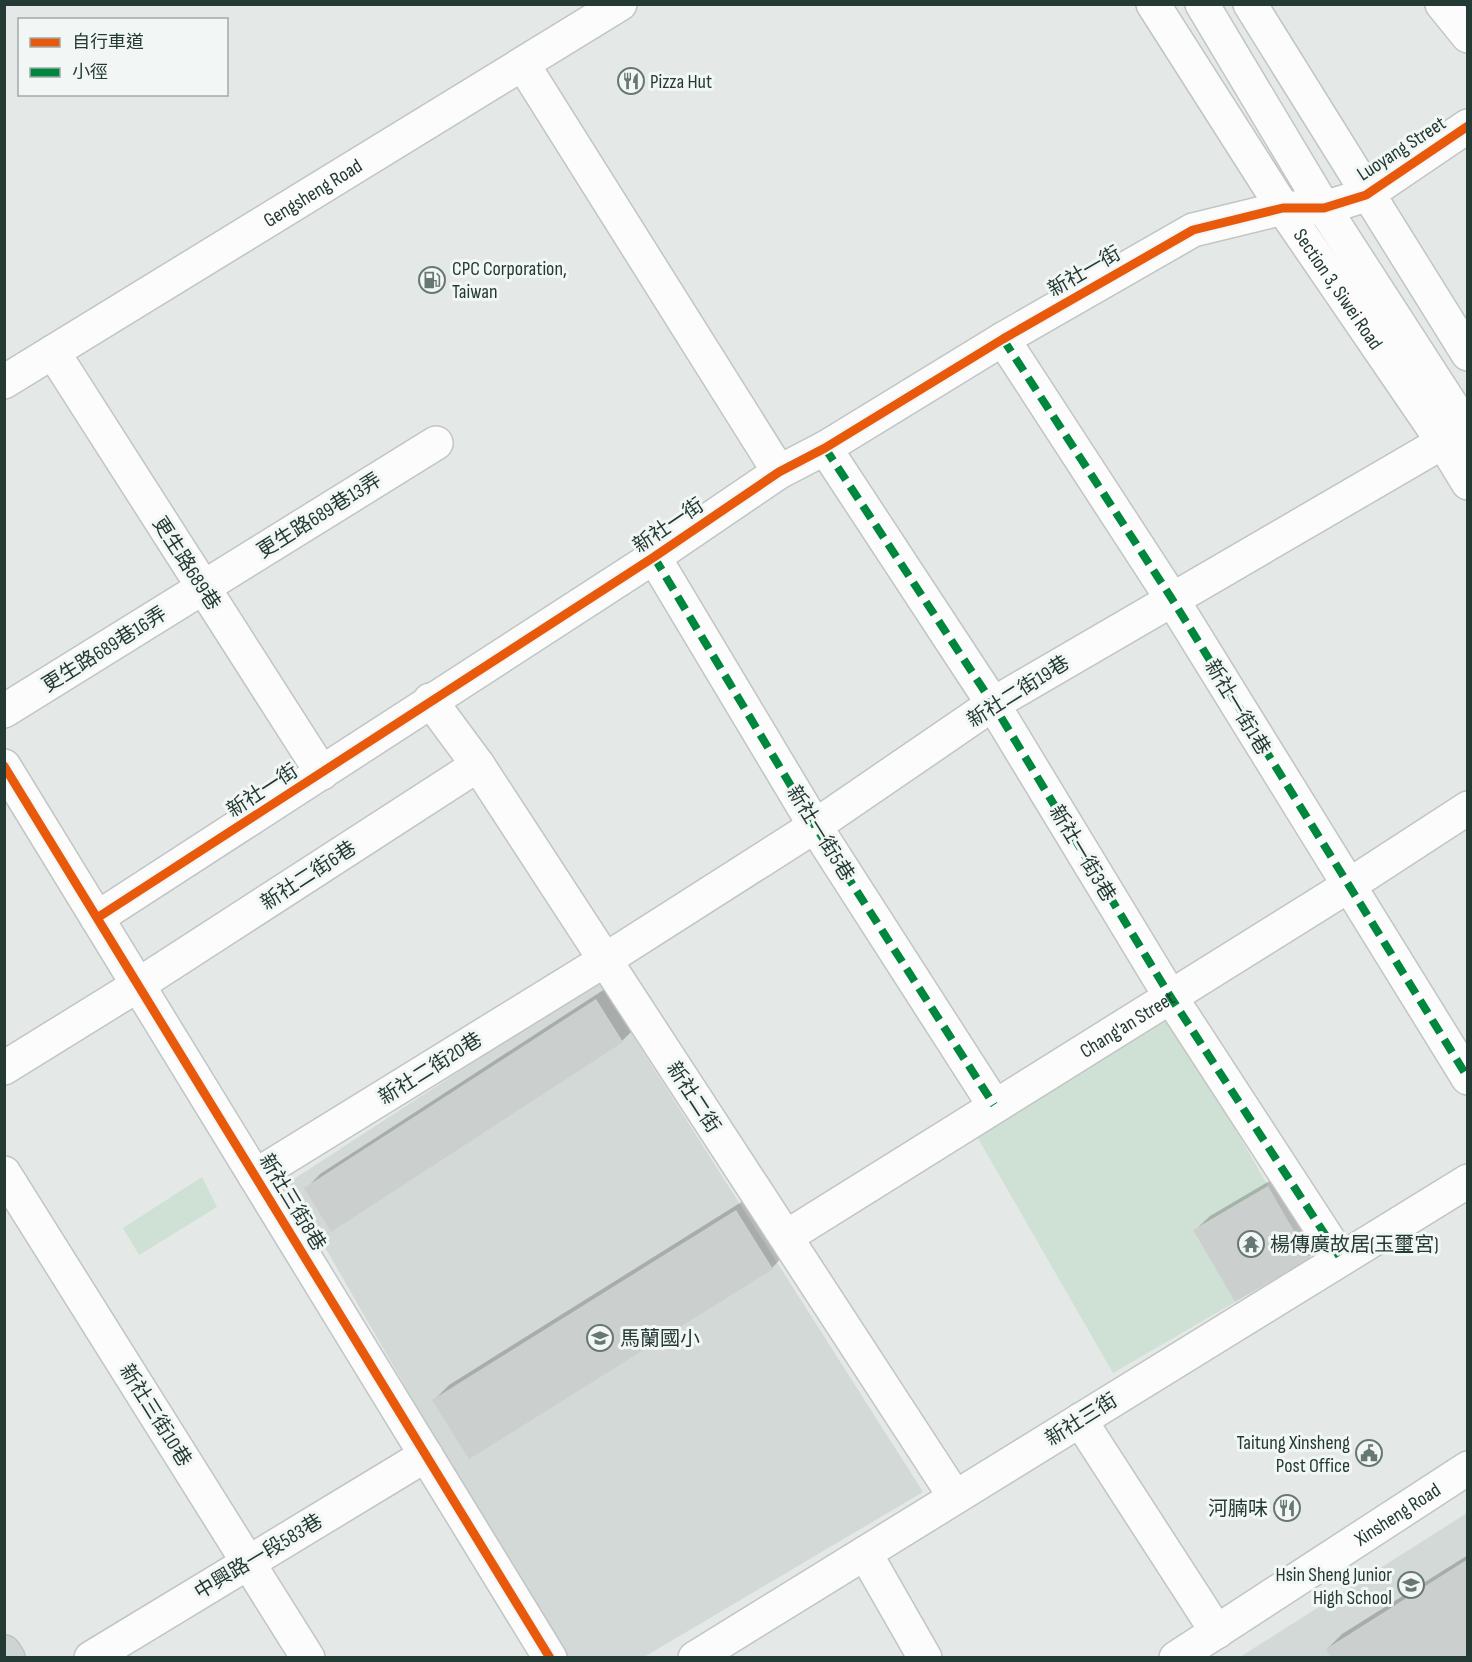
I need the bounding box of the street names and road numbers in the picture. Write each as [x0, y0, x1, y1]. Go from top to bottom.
street label: Luoyang Street [1353, 111, 1450, 186]
street label: Gengsheng Road [259, 154, 367, 233]
street label: Section 3, Siwei Road [1288, 224, 1387, 355]
street label: 新社一街 [1044, 241, 1125, 302]
street label: 更生路689巷13弄 [253, 468, 386, 564]
street label: 新社一街 [629, 494, 708, 558]
street label: 更生路689巷 [147, 512, 225, 615]
street label: 更生路689巷16弄 [38, 602, 171, 698]
street label: 新社二街19巷 [963, 651, 1074, 733]
street label: 新社一街1巷 [1199, 655, 1275, 760]
street label: 新社一街 [222, 759, 303, 823]
street label: 新社一街5巷 [781, 781, 859, 886]
street label: 新社一街3巷 [1044, 801, 1120, 906]
street label: 新社二街6巷 [256, 836, 361, 916]
street label: Chang'an Street [1076, 986, 1179, 1064]
street label: 新社二街20巷 [374, 1028, 487, 1110]
street label: 新社二街 [661, 1057, 725, 1138]
street label: 新社三街8巷 [254, 1150, 330, 1255]
street label: 新社三街10巷 [114, 1360, 196, 1471]
street label: 新社三街 [1041, 1388, 1122, 1451]
street label: Xinsheng Road [1350, 1478, 1445, 1552]
street label: 中興路一段583巷 [190, 1509, 327, 1605]

